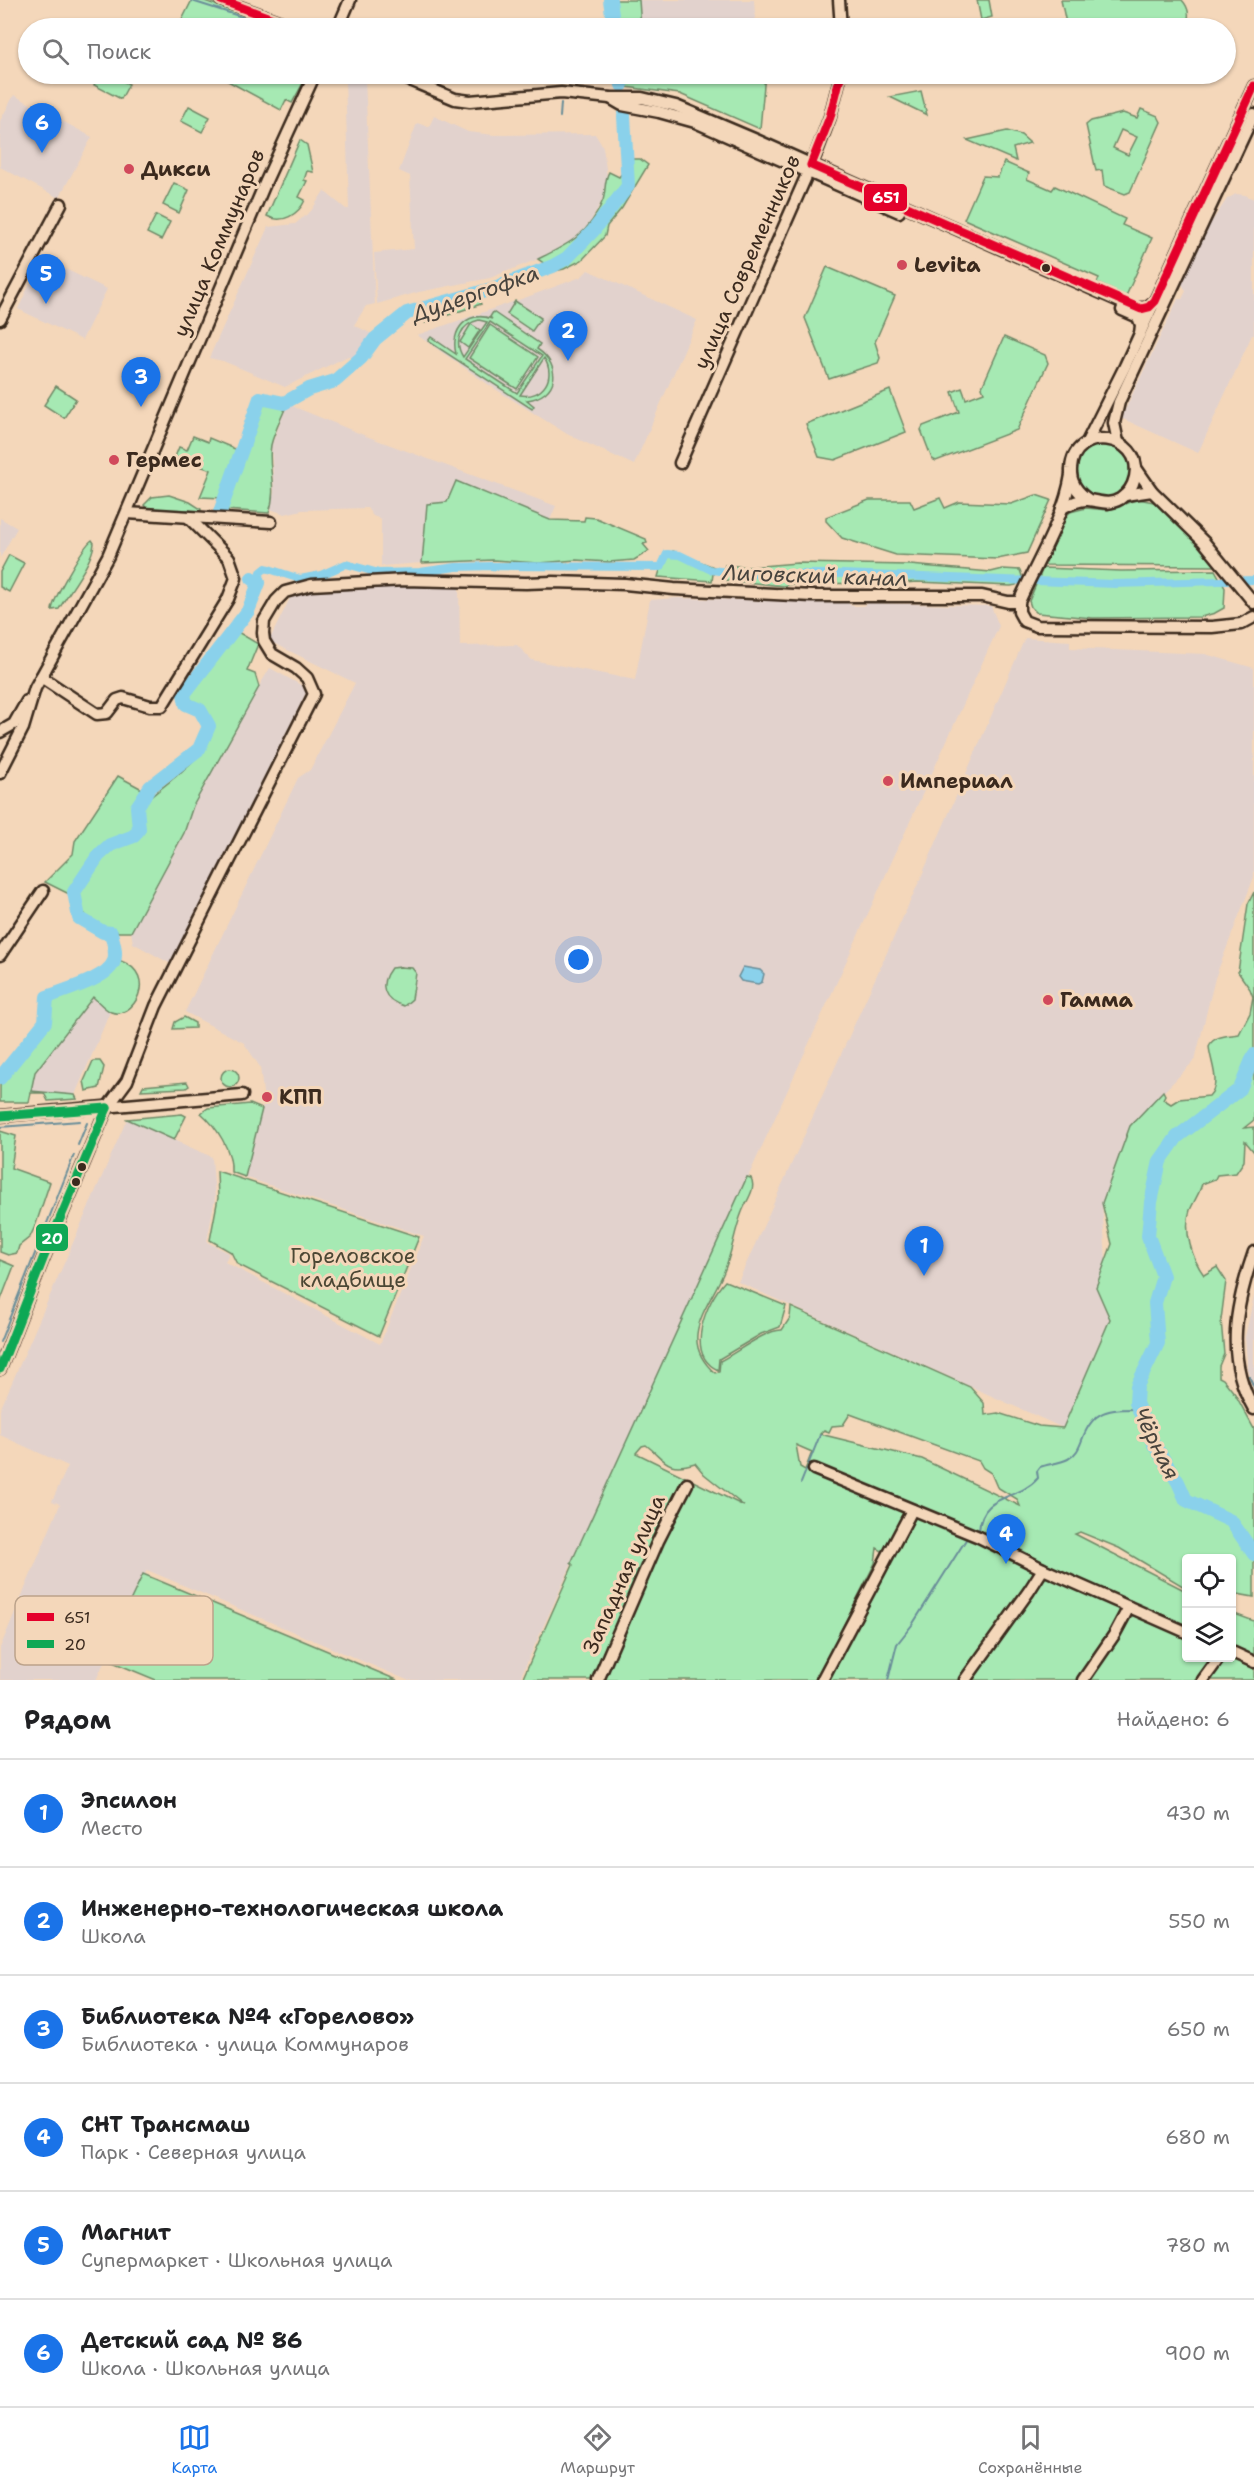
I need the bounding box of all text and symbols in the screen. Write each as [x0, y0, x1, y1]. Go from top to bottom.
search box [18, 18, 1236, 84]
icon: search [39, 35, 72, 68]
text: Поиск [87, 37, 151, 66]
pin: 6 [22, 104, 62, 153]
street label: улица Коммунаров [167, 145, 271, 341]
street label: улица Современников [687, 150, 807, 374]
place label: Дикси [141, 155, 211, 183]
marker: Дикси [122, 162, 136, 176]
line badge: 651 [863, 183, 908, 212]
text: 651 [872, 187, 900, 208]
place label: Levita [914, 251, 981, 279]
pin: 5 [26, 254, 66, 304]
water label: Дудергофка [406, 258, 543, 329]
marker: Levita [895, 258, 909, 272]
unlabelled marker [1040, 262, 1052, 274]
pin: 2 [548, 312, 588, 361]
pin: 3 [122, 358, 160, 407]
place label: Гермес [126, 446, 202, 474]
marker: Гермес [107, 453, 121, 467]
water label: Лиговский канал [721, 558, 908, 593]
place label: Империал [900, 767, 1013, 795]
marker: Империал [881, 774, 895, 788]
your location [564, 945, 593, 974]
place label: Гамма [1060, 986, 1134, 1014]
marker: Гамма [1041, 993, 1055, 1007]
place label: КПП [279, 1083, 322, 1111]
marker: КПП [260, 1090, 274, 1104]
unlabelled marker [76, 1161, 88, 1173]
unlabelled marker [70, 1176, 82, 1188]
line badge: 20 [35, 1223, 69, 1252]
pin: 1 [904, 1226, 944, 1276]
text: 20 [41, 1228, 63, 1249]
park label: Гореловское кладбище [290, 1242, 416, 1294]
water label: Чёрная [1127, 1402, 1186, 1484]
street label: Западная улица [576, 1490, 672, 1658]
pin: 4 [986, 1514, 1026, 1564]
map controls [1182, 1554, 1236, 1662]
button: locate [1182, 1554, 1236, 1608]
legend [15, 1596, 213, 1665]
text: 651 [64, 1607, 90, 1628]
button: layers [1182, 1608, 1236, 1662]
text: 20 [64, 1634, 86, 1655]
text: Рядом [24, 1702, 111, 1737]
text: Найдено: 6 [1117, 1706, 1230, 1732]
text: Эпсилон [81, 1786, 177, 1815]
text: 1 [39, 1800, 48, 1826]
text: 430 m [1166, 1800, 1230, 1826]
text: Место [81, 1815, 143, 1841]
text: Инженерно-технологическая школа [81, 1894, 503, 1923]
text: 2 [37, 1908, 51, 1934]
text: 550 m [1168, 1908, 1230, 1934]
text: Школа [81, 1923, 146, 1949]
text: Библиотека №4 «Горелово» [81, 2002, 414, 2031]
text: 3 [37, 2016, 51, 2042]
text: 650 m [1167, 2016, 1230, 2042]
text: Библиотека · улица Коммунаров [81, 2031, 409, 2057]
text: СНТ Трансмаш [81, 2110, 250, 2139]
text: 4 [37, 2124, 51, 2150]
text: 680 m [1165, 2124, 1230, 2150]
text: Парк · Северная улица [81, 2139, 306, 2165]
text: Магнит [81, 2218, 171, 2247]
text: 5 [37, 2232, 50, 2258]
text: 780 m [1165, 2232, 1230, 2258]
text: Супермаркет · Школьная улица [81, 2247, 392, 2273]
text: Детский сад № 86 [81, 2326, 302, 2355]
text: 6 [37, 2340, 51, 2366]
text: 900 m [1164, 2340, 1230, 2366]
text: Школа · Школьная улица [81, 2355, 330, 2381]
tab: Карта [172, 2421, 217, 2478]
tab: Маршрут [560, 2421, 635, 2478]
tab: Сохранённые [978, 2421, 1082, 2478]

